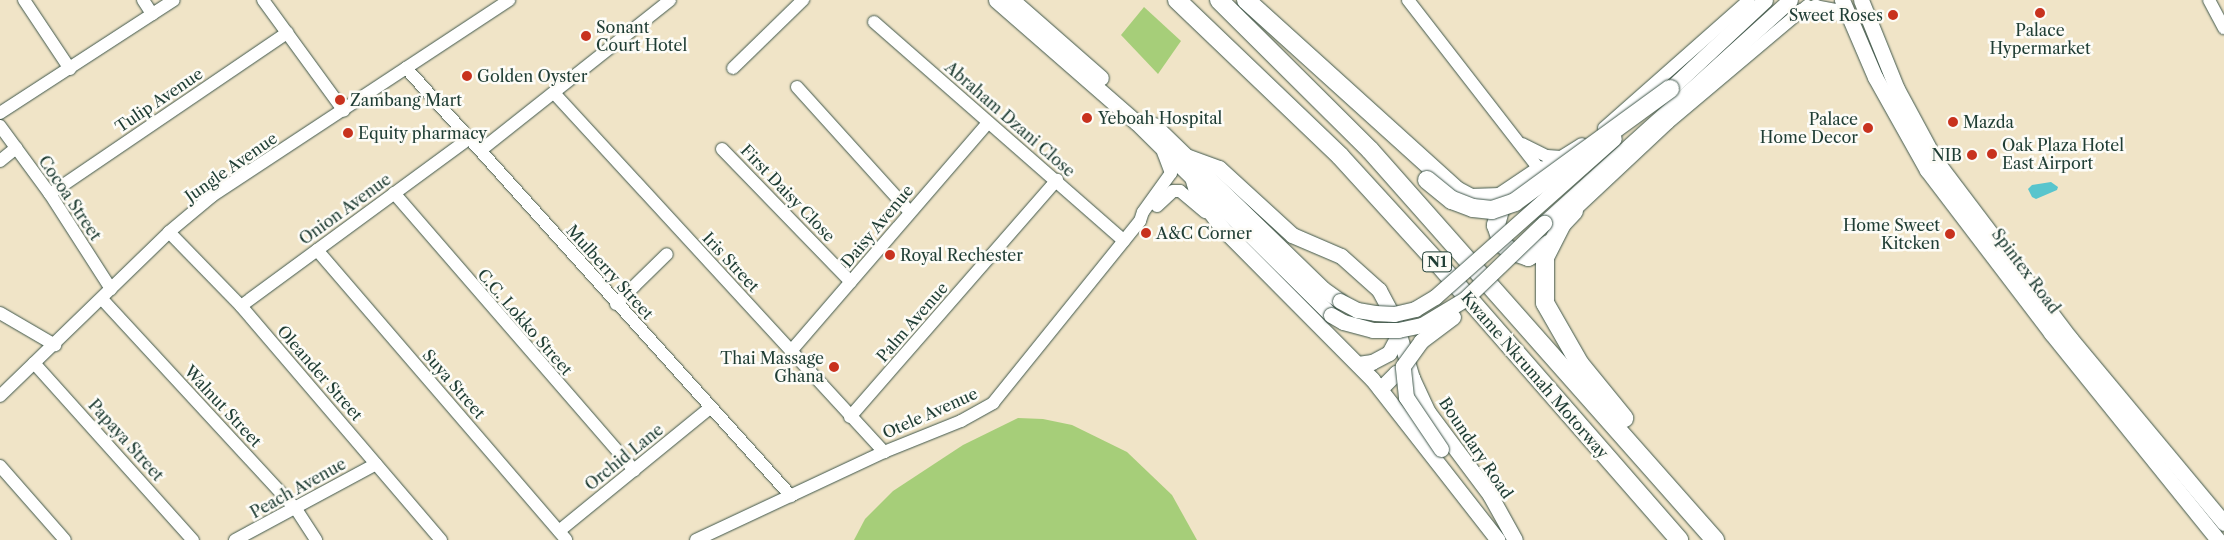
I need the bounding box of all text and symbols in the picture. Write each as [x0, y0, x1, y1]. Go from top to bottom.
place label: Sweet Roses [1789, 5, 1883, 25]
marker: Palace Hypermarket [2034, 7, 2046, 19]
marker: Sweet Roses [1887, 9, 1899, 21]
place label: Sonant Court Hotel [596, 17, 687, 55]
place label: Palace Hypermarket [1989, 20, 2091, 58]
marker: Sonant Court Hotel [580, 30, 592, 42]
street label: Abraham Dzani Close [941, 57, 1079, 181]
street label: Tulip Avenue [111, 64, 207, 136]
place label: Golden Oyster [477, 66, 588, 86]
marker: Golden Oyster [461, 70, 473, 82]
place label: Zambang Mart [350, 90, 462, 110]
marker: Zambang Mart [334, 94, 346, 106]
place label: Yeboah Hospital [1098, 108, 1222, 128]
place label: Palace Home Decor [1760, 109, 1858, 147]
marker: Yeboah Hospital [1080, 111, 1094, 125]
place label: Mazda [1963, 112, 2014, 132]
marker: Mazda [1947, 116, 1959, 128]
marker: Palace Home Decor [1862, 122, 1874, 134]
place label: Equity pharmacy [358, 123, 488, 143]
marker: Equity pharmacy [342, 127, 354, 139]
street label: Jungle Avenue [181, 128, 281, 206]
place label: Oak Plaza Hotel East Airport [2002, 135, 2124, 173]
street label: First Daisy Close [737, 140, 839, 246]
place label: NIB [1932, 145, 1962, 165]
marker: Oak Plaza Hotel East Airport [1986, 148, 1998, 160]
marker: NIB [1966, 149, 1978, 161]
street label: Cocoa Street [35, 152, 105, 244]
street label: Onion Avenue [295, 169, 395, 249]
street label: Daisy Avenue [836, 180, 918, 272]
place label: Home Sweet Kitcken [1843, 215, 1940, 253]
street label: Mulberry Street [562, 221, 658, 323]
place label: A&C Corner [1156, 223, 1252, 243]
street label: Spintex Road [1988, 225, 2064, 317]
marker: A&C Corner [1140, 227, 1152, 239]
street label: Iris Street [699, 228, 763, 296]
marker: Home Sweet Kitcken [1944, 228, 1956, 240]
place label: Royal Rechester [900, 245, 1023, 265]
marker: Royal Rechester [884, 249, 896, 261]
road number: N1 [1422, 250, 1452, 274]
street label: C.C. Lokko Street [474, 265, 576, 379]
street label: Palm Avenue [872, 278, 952, 366]
street label: Kwame Nkrumah Motorway [1457, 288, 1613, 462]
street label: Oleander Street [273, 321, 367, 425]
street label: Suya Street [419, 345, 489, 423]
place label: Thai Massage Ghana [720, 348, 824, 386]
street label: Walnut Street [180, 361, 266, 451]
marker: Thai Massage Ghana [828, 361, 840, 373]
street label: Otele Avenue [879, 383, 981, 443]
street label: Boundary Road [1435, 394, 1517, 502]
street label: Papaya Street [84, 395, 168, 485]
street label: Orchid Lane [581, 420, 667, 494]
street label: Peach Avenue [247, 454, 349, 522]

